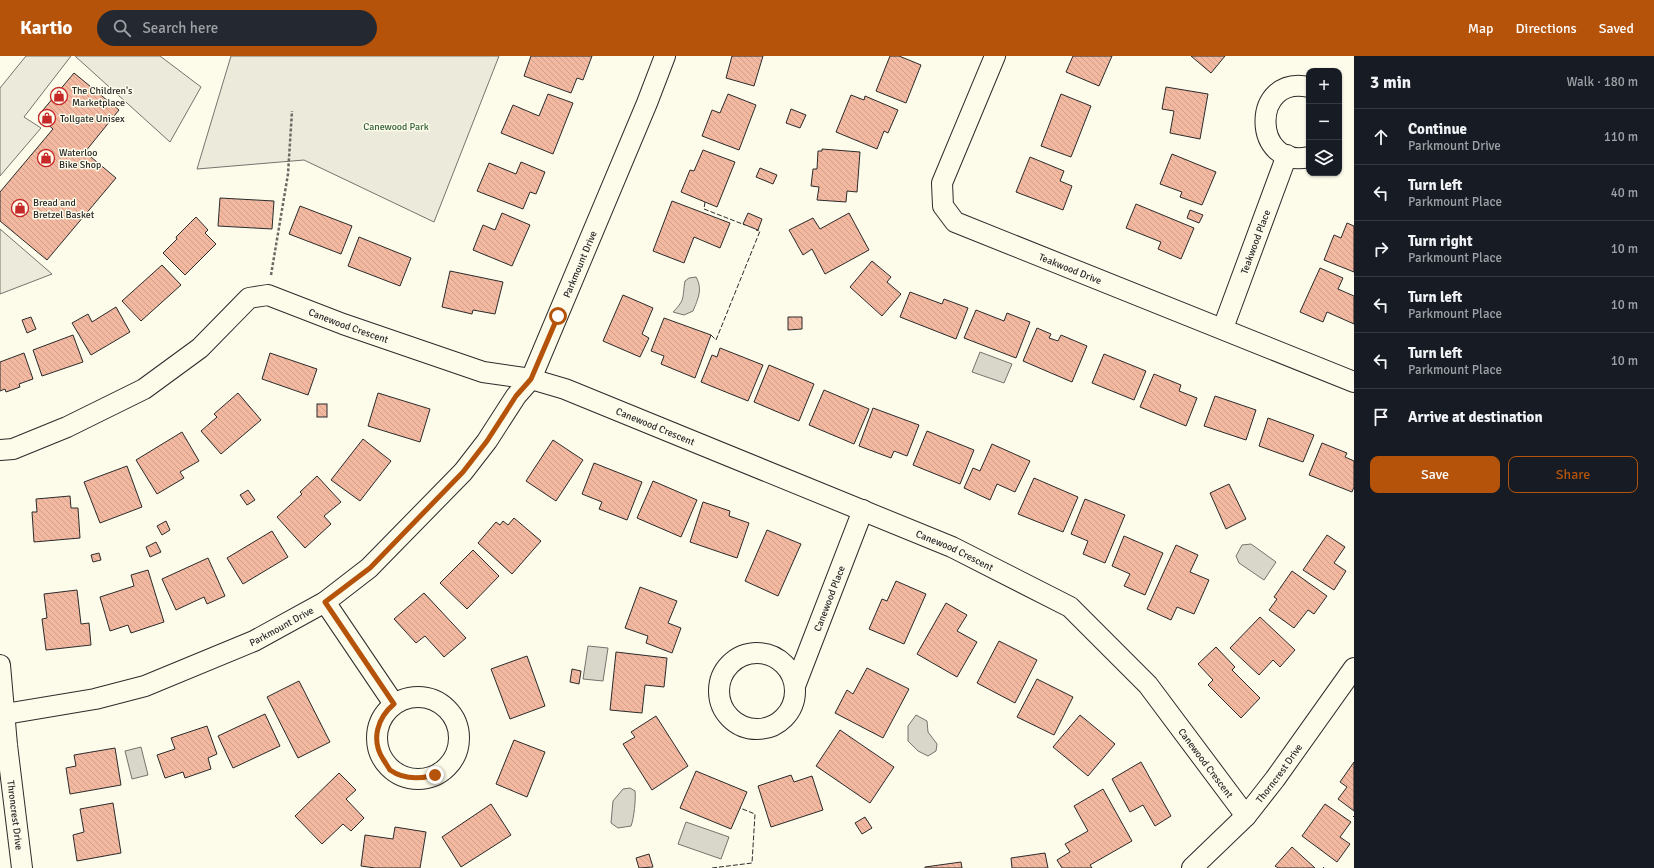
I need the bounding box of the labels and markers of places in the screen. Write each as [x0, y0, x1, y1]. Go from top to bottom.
place label: The Children's Marketplace [72, 85, 133, 109]
shop icon: The Children's Marketplace [49, 86, 69, 106]
shop icon: Tollgate Unisex [37, 108, 57, 128]
place label: Tollgate Unisex [60, 113, 125, 125]
place label: Waterloo Bike Shop [59, 147, 101, 171]
shop icon: Waterloo Bike Shop [36, 148, 56, 168]
place label: Bread and Bretzel Basket [33, 197, 95, 221]
shop icon: Bread and Bretzel Basket [10, 198, 30, 218]

